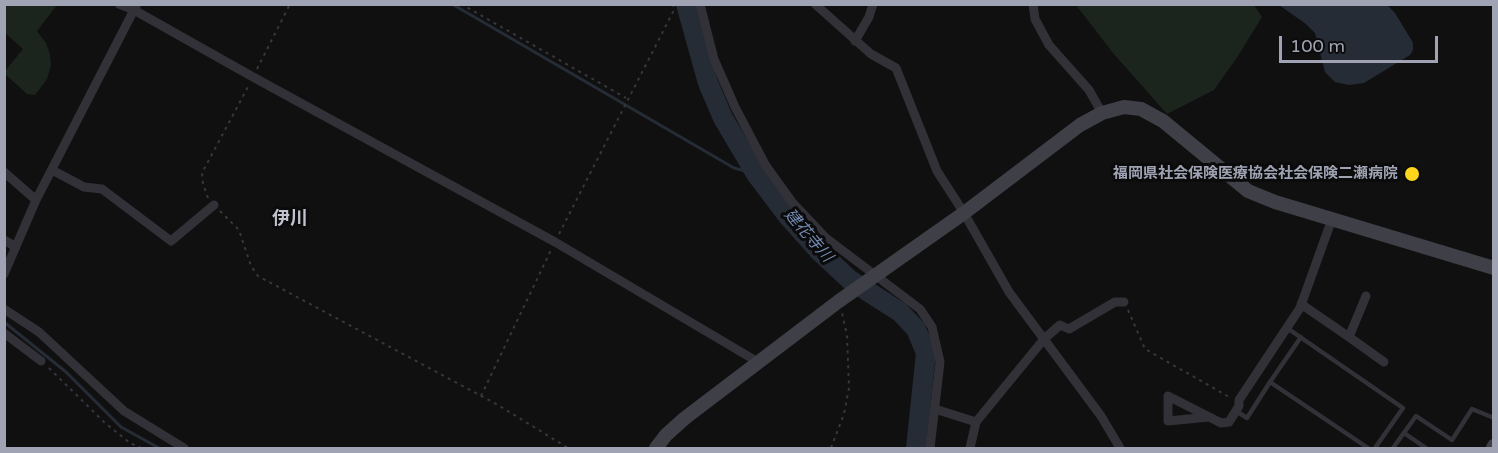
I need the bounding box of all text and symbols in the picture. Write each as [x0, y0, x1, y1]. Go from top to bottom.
scale bar [1282, 24, 1441, 62]
text: 100 m [1290, 35, 1345, 57]
place label: 福岡県社会保険医療協会社会保険二瀬病院 [1113, 165, 1398, 183]
marker: 福岡県社会保険医療協会社会保険二瀬病院 [1403, 165, 1421, 183]
water label: 建花寺川 [780, 206, 836, 266]
district label: 伊川 [272, 208, 308, 230]

